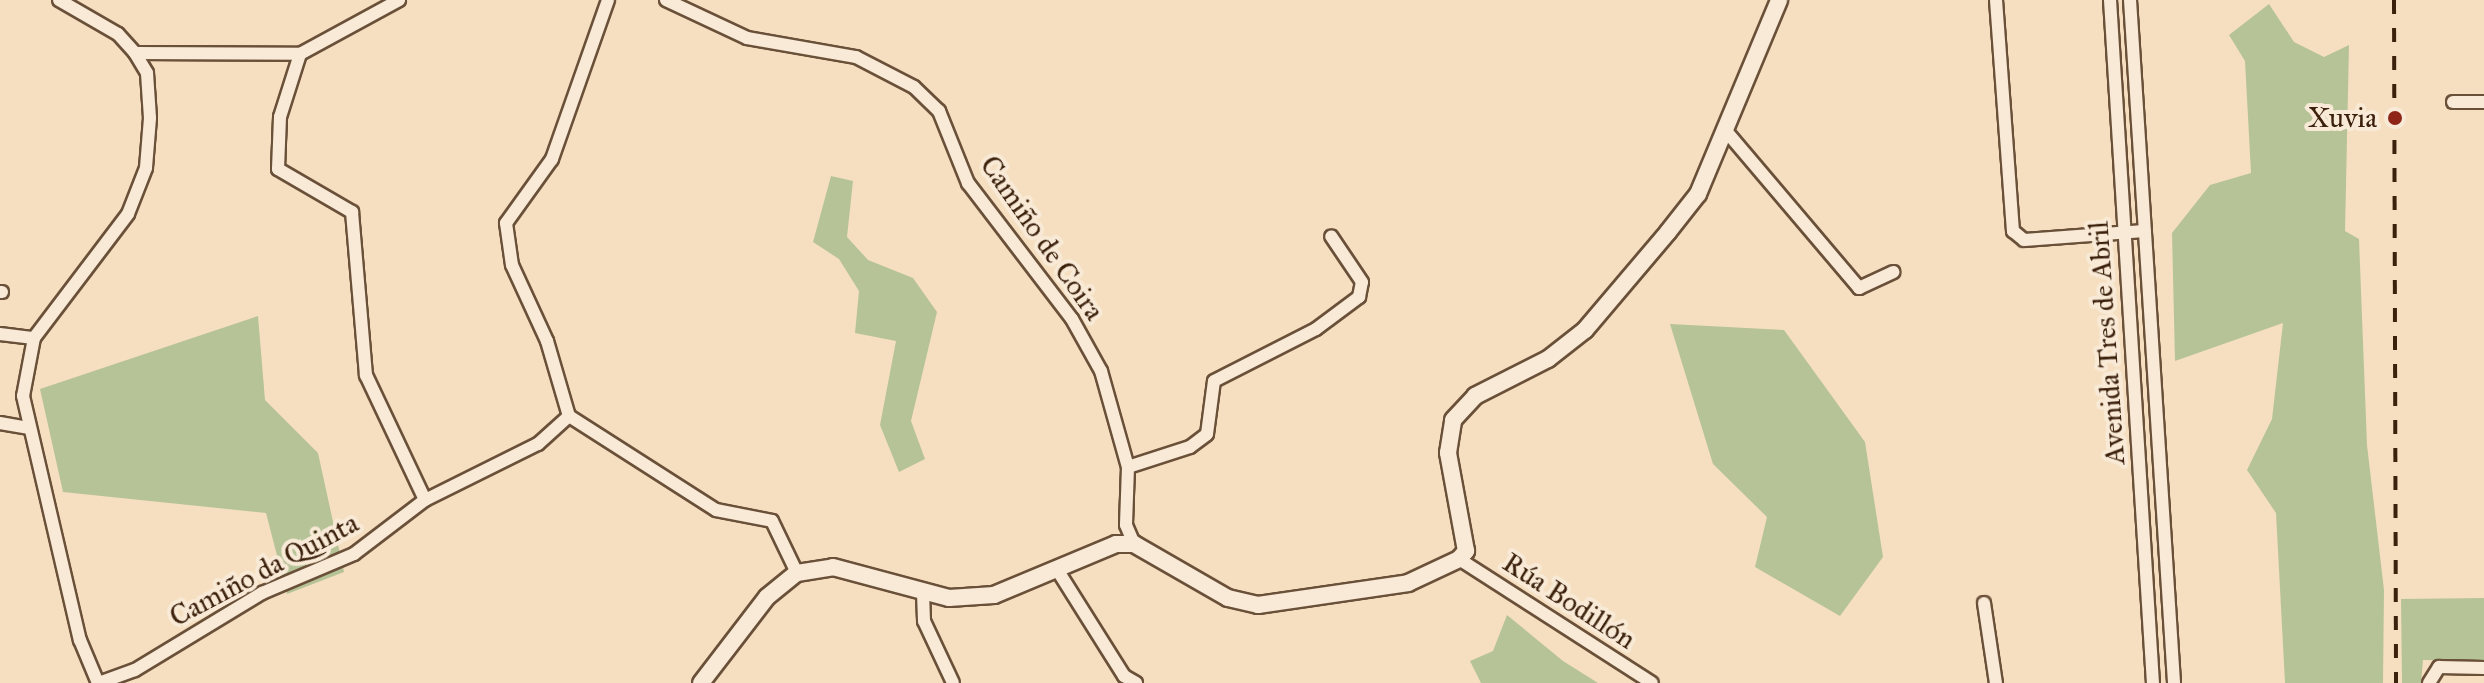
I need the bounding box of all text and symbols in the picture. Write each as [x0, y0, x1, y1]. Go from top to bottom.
place label: Xuvia [2308, 101, 2377, 135]
marker: Xuvia [2384, 107, 2406, 129]
street label: Camiño de Coira [973, 149, 1111, 327]
street label: Avenida Tres de Abril [2082, 220, 2132, 466]
street label: Camiño da Quinta [164, 506, 364, 634]
street label: Rúa Bodillón [1496, 546, 1642, 656]

